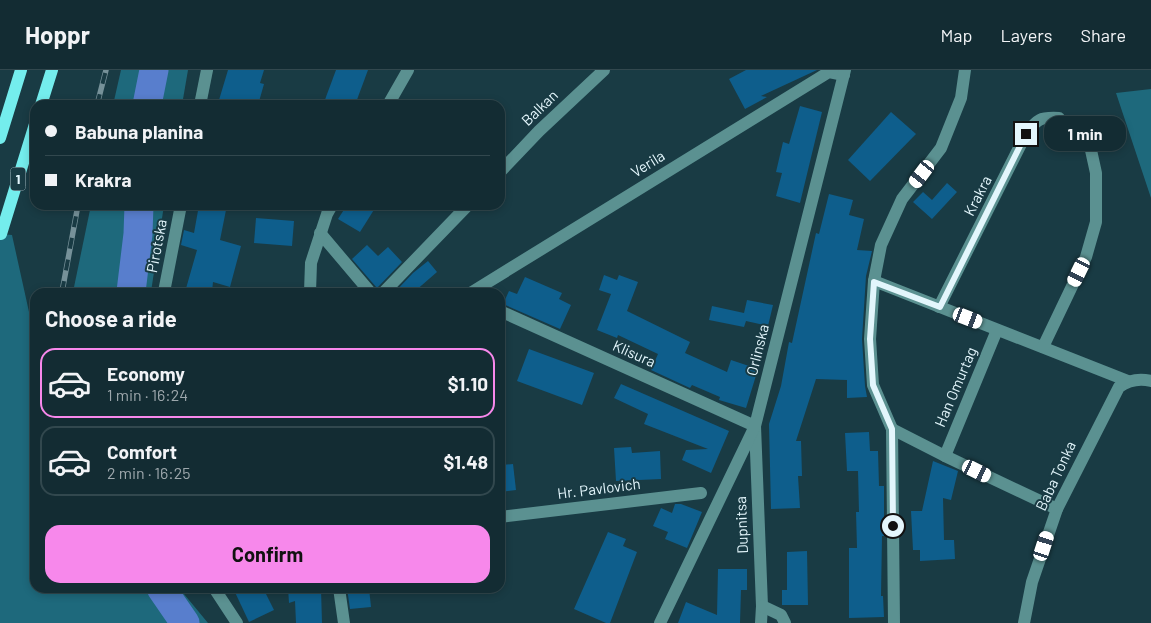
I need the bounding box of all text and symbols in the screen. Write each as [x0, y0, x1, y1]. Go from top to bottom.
text: Hoppr [25, 20, 90, 49]
text: Map [940, 24, 972, 46]
text: Layers [1000, 24, 1053, 46]
text: Share [1081, 24, 1126, 46]
street label: Balkan [517, 86, 561, 129]
callout: 1 min [1044, 116, 1126, 152]
text: Babuna planina [75, 120, 203, 143]
route end [1015, 123, 1037, 145]
text: 1 min [1067, 124, 1103, 143]
street label: Verila [627, 146, 668, 180]
car [906, 158, 937, 190]
road number: 1 [10, 168, 26, 190]
text: Krakra [75, 168, 131, 191]
street label: Krakra [959, 172, 995, 219]
street label: Pirotska [142, 218, 170, 274]
car [1065, 255, 1092, 289]
text: Choose a ride [45, 305, 177, 331]
car [951, 306, 984, 330]
street label: Orlinska [742, 322, 772, 377]
street label: Klisura [610, 336, 659, 370]
street label: Han Omurtag [930, 344, 980, 429]
icon: car [47, 361, 92, 406]
text: Economy [107, 362, 185, 385]
text: $1.10 [448, 372, 488, 395]
text: 1 min · 16:24 [107, 385, 188, 404]
street label: Baba Tonka [1031, 438, 1079, 513]
icon: car [47, 439, 92, 484]
text: Comfort [107, 440, 177, 463]
text: $1.48 [444, 450, 488, 473]
car [960, 458, 993, 484]
text: 2 min · 16:25 [107, 463, 191, 482]
street label: Hr. Pavlovich [556, 474, 641, 502]
street label: Dupnitsa [731, 496, 751, 554]
route start [882, 515, 904, 537]
button: Confirm [45, 525, 490, 583]
car [1032, 529, 1055, 563]

